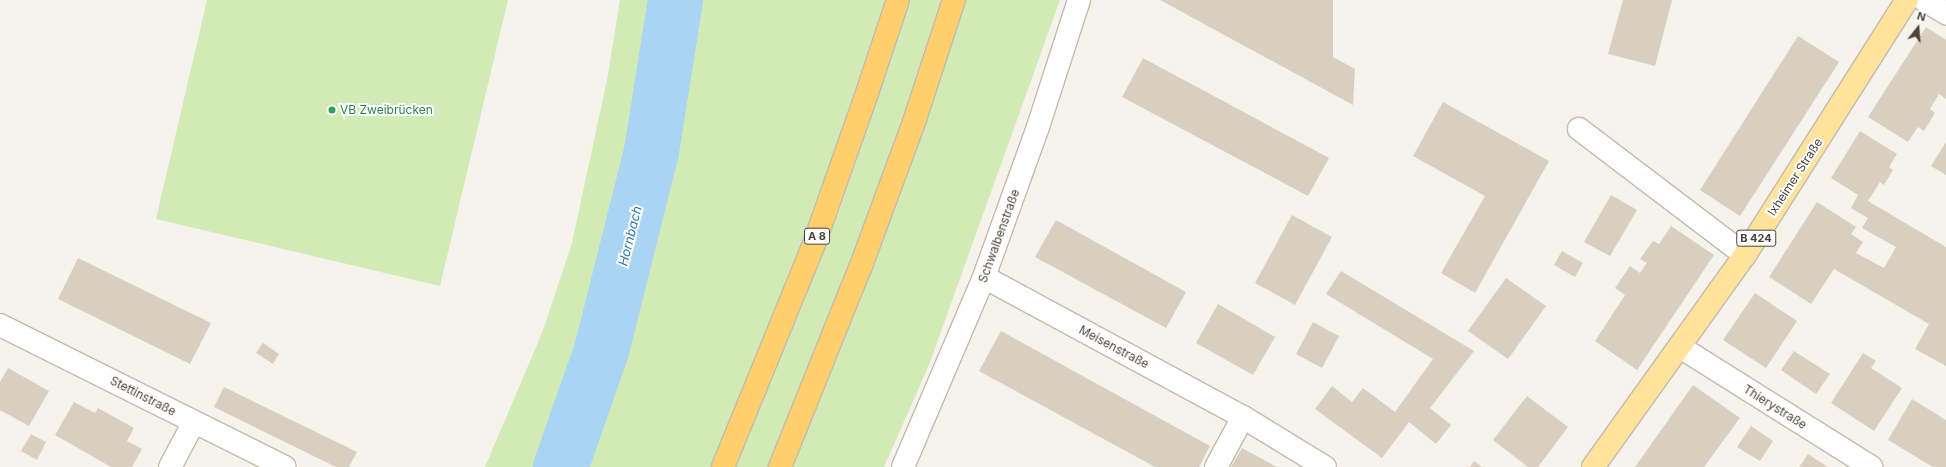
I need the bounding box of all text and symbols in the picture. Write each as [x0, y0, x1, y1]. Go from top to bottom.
north arrow [1898, 8, 1938, 48]
text: N [1915, 9, 1928, 24]
place label: VB Zweibrücken [340, 103, 433, 117]
marker: VB Zweibrücken [327, 105, 337, 115]
street label: Ixheimer Straße [1765, 136, 1825, 218]
street label: Schwalbenstraße [975, 187, 1023, 285]
water label: Hornbach [615, 204, 645, 268]
road number: A 8 [804, 227, 830, 245]
road number: B 424 [1736, 229, 1776, 247]
street label: Meisenstraße [1077, 323, 1151, 371]
street label: Stettinstraße [108, 373, 178, 419]
street label: Thierystraße [1741, 382, 1809, 432]

